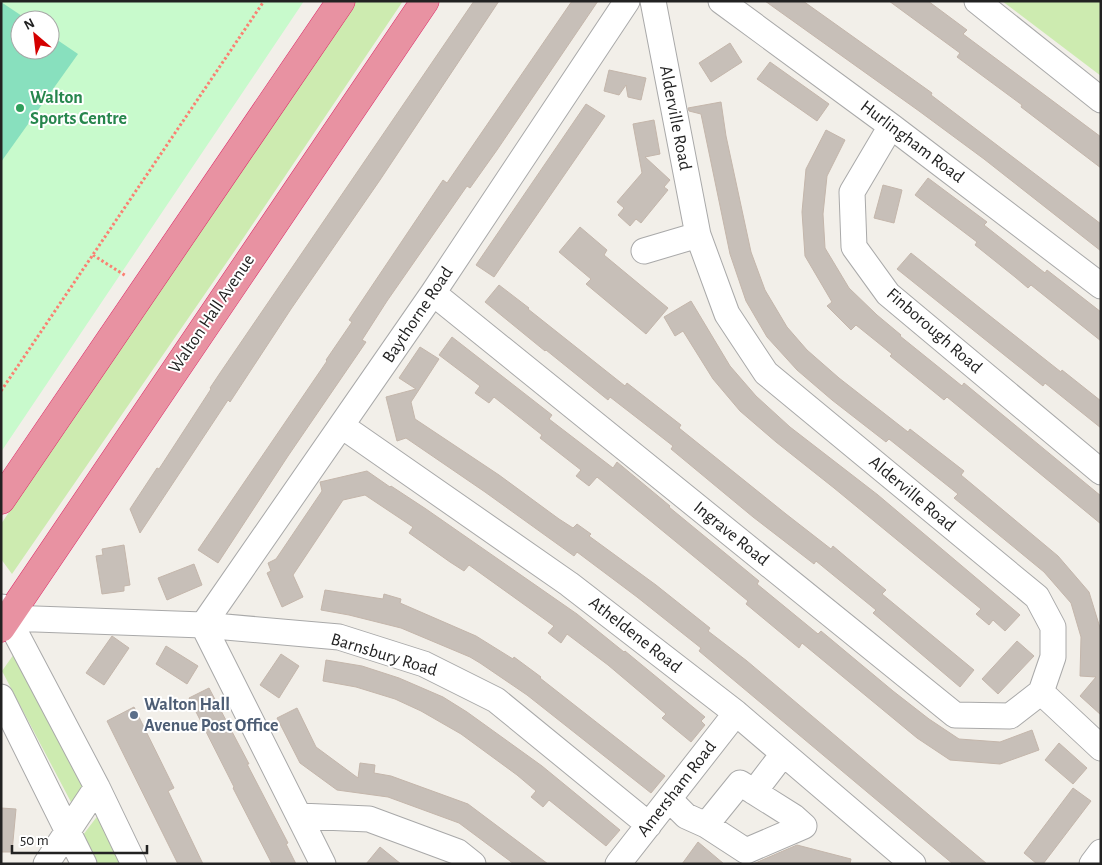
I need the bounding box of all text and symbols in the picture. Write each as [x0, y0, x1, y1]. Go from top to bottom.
north arrow [10, 10, 60, 60]
text: N [22, 16, 37, 33]
street label: Alderville Road [656, 64, 694, 172]
place label: Walton Sports Centre [30, 89, 127, 128]
street label: Hurlingham Road [857, 97, 967, 187]
marker: Walton Sports Centre [14, 102, 26, 114]
street label: Walton Hall Avenue [166, 251, 258, 377]
street label: Baythorne Road [379, 264, 457, 366]
street label: Finborough Road [883, 285, 985, 377]
street label: Alderville Road [865, 453, 959, 535]
street label: Ingrave Road [690, 498, 772, 570]
street label: Atheldene Road [585, 593, 685, 677]
street label: Barnsbury Road [329, 630, 439, 680]
place label: Walton Hall Avenue Post Office [144, 696, 278, 735]
marker: Walton Hall Avenue Post Office [128, 709, 140, 721]
street label: Amersham Road [634, 738, 720, 840]
scale bar [12, 822, 148, 854]
text: 50 m [20, 833, 49, 848]

